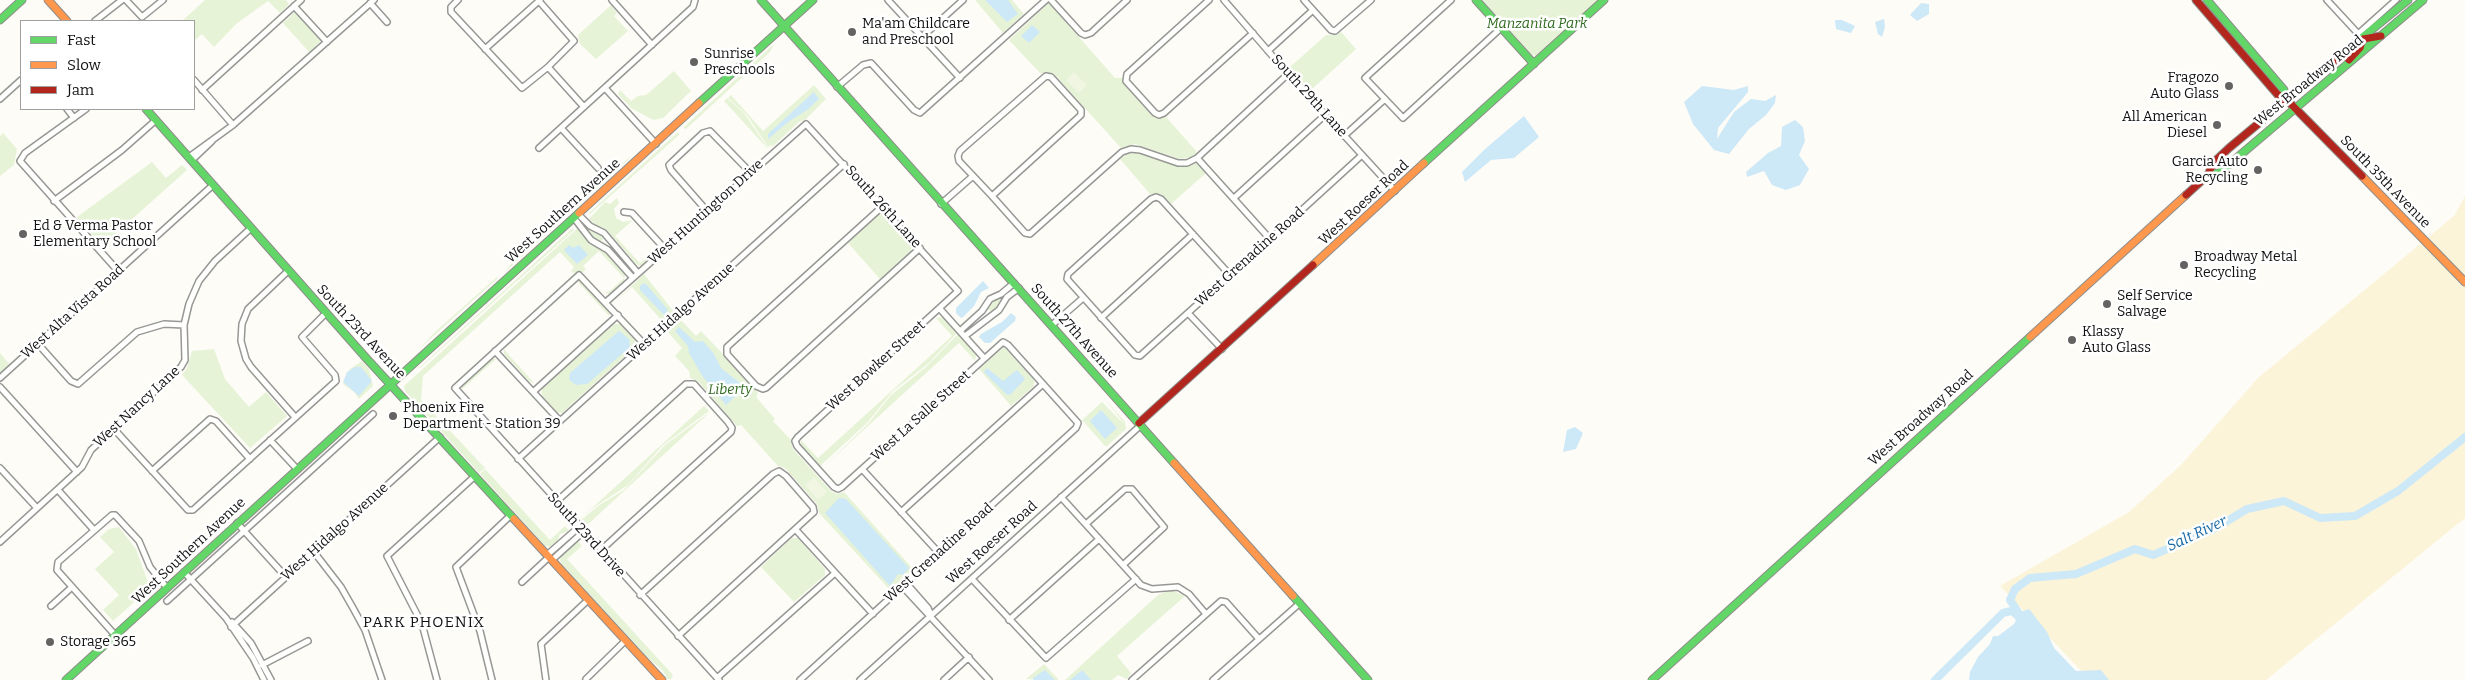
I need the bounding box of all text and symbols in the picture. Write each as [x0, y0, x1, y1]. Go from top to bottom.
place label: Ma'am Childcare and Preschool [862, 16, 970, 48]
park label: Manzanita Park [1487, 16, 1587, 32]
legend [20, 20, 195, 110]
marker: Ma'am Childcare and Preschool [846, 26, 858, 38]
text: Fast [67, 31, 96, 49]
street label: West Broadway Road [2251, 32, 2367, 130]
place label: Sunrise Preschools [704, 46, 775, 78]
street label: South 29th Lane [1268, 51, 1350, 141]
text: Slow [67, 56, 101, 74]
marker: Sunrise Preschools [688, 56, 700, 68]
place label: Fragozo Auto Glass [2150, 70, 2219, 102]
marker: Fragozo Auto Glass [2223, 80, 2235, 92]
text: Jam [67, 81, 94, 99]
place label: All American Diesel [2122, 109, 2207, 142]
marker: All American Diesel [2211, 119, 2223, 131]
street label: South 35th Avenue [2336, 132, 2434, 232]
place label: Garcia Auto Recycling [2172, 154, 2248, 186]
street label: West Southern Avenue [502, 155, 624, 267]
street label: West Huntington Drive [645, 156, 767, 268]
street label: West Roeser Road [1316, 157, 1412, 249]
street label: South 26th Lane [842, 162, 924, 252]
marker: Garcia Auto Recycling [2252, 164, 2264, 176]
street label: West Grenadine Road [1192, 204, 1308, 310]
place label: Ed & Verma Pastor Elementary School [33, 218, 156, 250]
marker: Ed & Verma Pastor Elementary School [17, 228, 29, 240]
place label: Broadway Metal Recycling [2194, 249, 2297, 282]
street label: West Hidalgo Avenue [624, 259, 738, 365]
marker: Broadway Metal Recycling [2178, 259, 2190, 271]
street label: West Alta Vista Road [18, 261, 128, 363]
street label: South 27th Avenue [1027, 280, 1121, 382]
street label: South 23rd Avenue [313, 281, 409, 383]
place label: Self Service Salvage [2117, 288, 2193, 321]
marker: Self Service Salvage [2101, 298, 2113, 310]
street label: West Bowker Street [823, 317, 929, 415]
place label: Klassy Auto Glass [2082, 324, 2151, 357]
marker: Klassy Auto Glass [2066, 334, 2078, 346]
street label: West Nancy Lane [90, 363, 184, 451]
street label: West La Salle Street [868, 367, 974, 465]
street label: West Broadway Road [1865, 367, 1977, 469]
park label: Liberty [708, 382, 752, 398]
place label: Phoenix Fire Department - Station 39 [403, 400, 561, 432]
marker: Phoenix Fire Department - Station 39 [387, 410, 399, 422]
street label: West Hidalgo Avenue [278, 479, 392, 585]
street label: South 23rd Drive [544, 489, 628, 581]
street label: West Southern Avenue [129, 494, 249, 608]
street label: West Roeser Road [943, 498, 1041, 588]
street label: West Grenadine Road [881, 500, 997, 606]
water label: Salt River [2164, 512, 2230, 556]
district label: PARK PHOENIX [362, 614, 486, 632]
place label: Storage 365 [60, 634, 136, 650]
marker: Storage 365 [44, 636, 56, 648]

